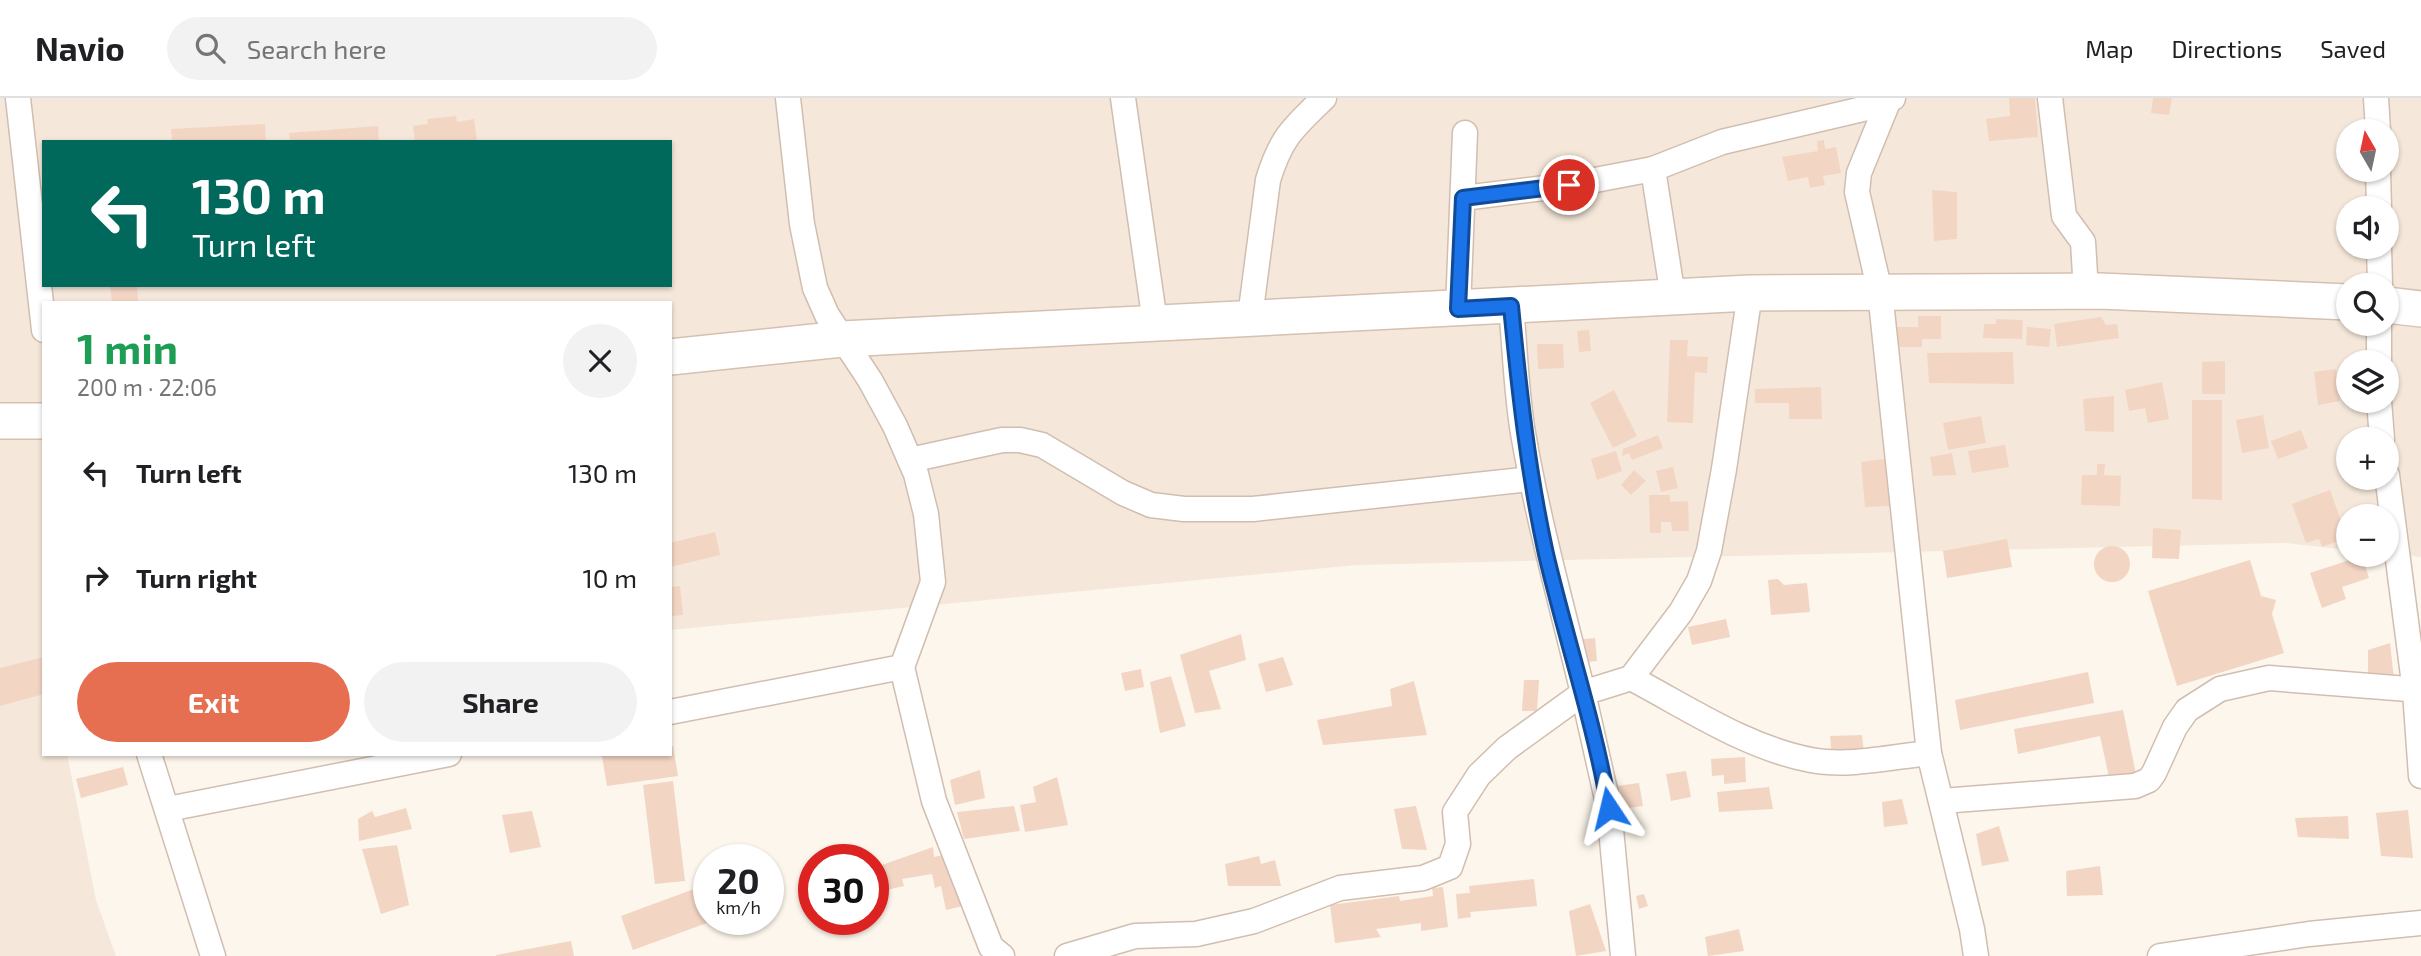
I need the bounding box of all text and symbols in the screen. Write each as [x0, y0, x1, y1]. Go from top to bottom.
search box [167, 17, 657, 80]
text: Navio [35, 28, 125, 68]
icon: search [191, 29, 229, 67]
text: Search here [247, 33, 386, 64]
text: Map [2085, 34, 2133, 63]
text: Directions [2171, 34, 2282, 63]
text: Saved [2320, 34, 2386, 63]
north arrow [2336, 119, 2399, 182]
map controls [2336, 119, 2399, 567]
pin [1539, 155, 1599, 215]
text: 130 m [192, 165, 326, 224]
icon: arrive [1550, 166, 1588, 204]
icon: left [77, 168, 168, 259]
button: sound [2336, 196, 2399, 259]
text: Turn left [192, 225, 316, 263]
button: search [2336, 273, 2399, 336]
text: 1 min [77, 322, 178, 372]
button: close [563, 324, 637, 398]
button: layers [2336, 350, 2399, 413]
text: 200 m · 22:06 [77, 373, 217, 401]
button: + [2336, 427, 2399, 490]
icon: left [77, 454, 115, 492]
text: Turn left [136, 457, 242, 488]
text: 130 m [568, 457, 637, 488]
button: − [2336, 504, 2399, 567]
icon: right [77, 559, 115, 597]
text: Turn right [136, 562, 257, 593]
text: 10 m [582, 562, 637, 593]
button: Exit [77, 662, 350, 742]
button: Share [364, 662, 637, 742]
position arrow [1572, 771, 1646, 845]
speed limit sign: 30 [798, 844, 889, 935]
text: 20 [717, 859, 760, 901]
text: km/h [716, 896, 761, 918]

